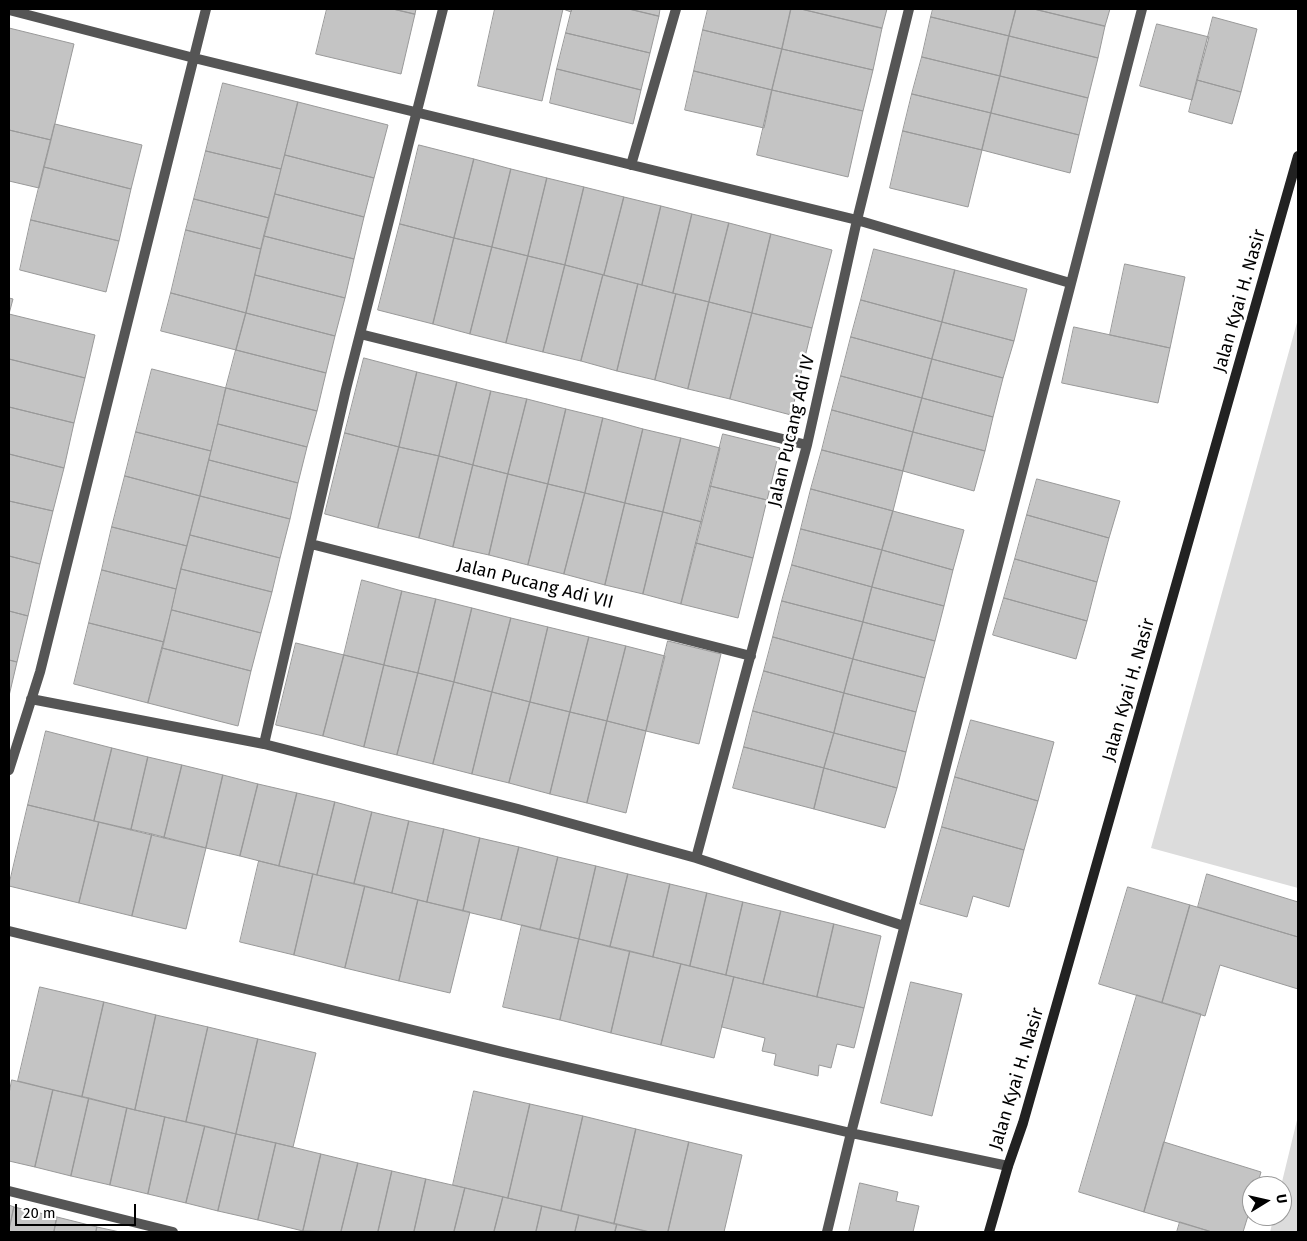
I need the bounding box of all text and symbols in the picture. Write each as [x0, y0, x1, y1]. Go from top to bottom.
street label: Jalan Kyai H. Nasir [1209, 227, 1271, 375]
street label: Jalan Pucang Adi IV [764, 353, 820, 509]
street label: Jalan Pucang Adi VII [455, 554, 615, 614]
street label: Jalan Kyai H. Nasir [1098, 616, 1160, 764]
street label: Jalan Kyai H. Nasir [985, 1005, 1049, 1153]
north arrow [1242, 1176, 1292, 1226]
text: U [1272, 1193, 1290, 1205]
scale bar [18, 1194, 139, 1226]
text: 20 m [23, 1204, 56, 1222]

